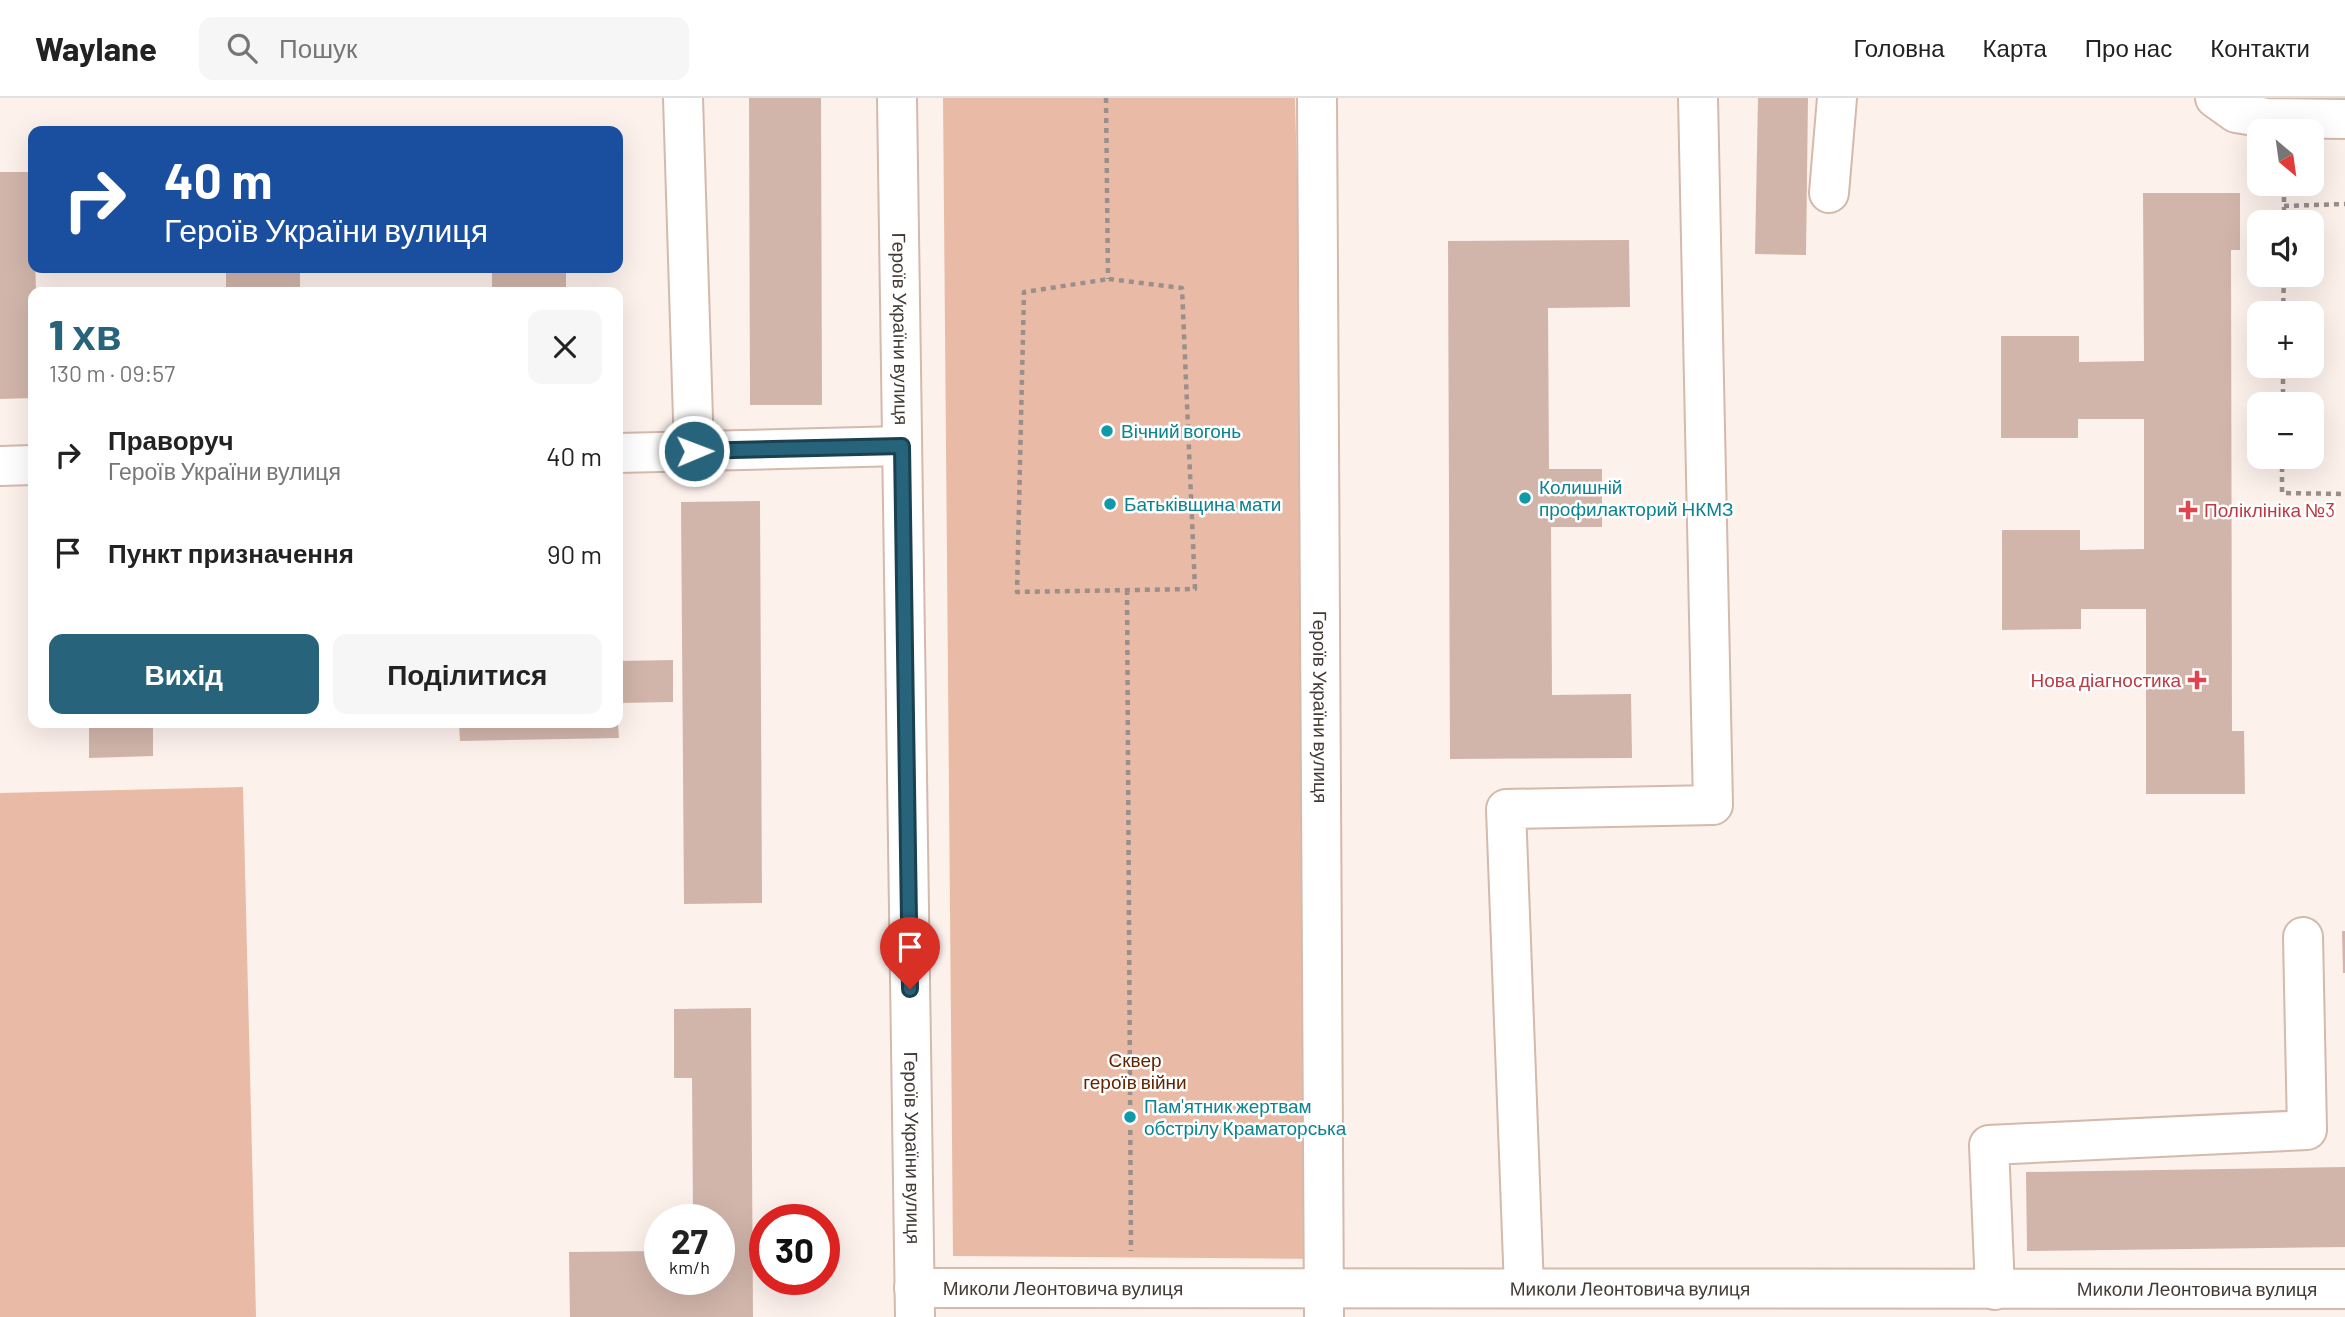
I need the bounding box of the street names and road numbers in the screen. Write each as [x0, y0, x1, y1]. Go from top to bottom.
street label: Героїв України вулиця [888, 233, 914, 425]
street label: Героїв України вулиця [1309, 611, 1333, 803]
street label: Героїв України вулиця [900, 1051, 926, 1244]
street label: Миколи Леонтовича вулиця [943, 1276, 1183, 1299]
street label: Миколи Леонтовича вулиця [1510, 1276, 1750, 1300]
street label: Миколи Леонтовича вулиця [2077, 1277, 2317, 1300]

